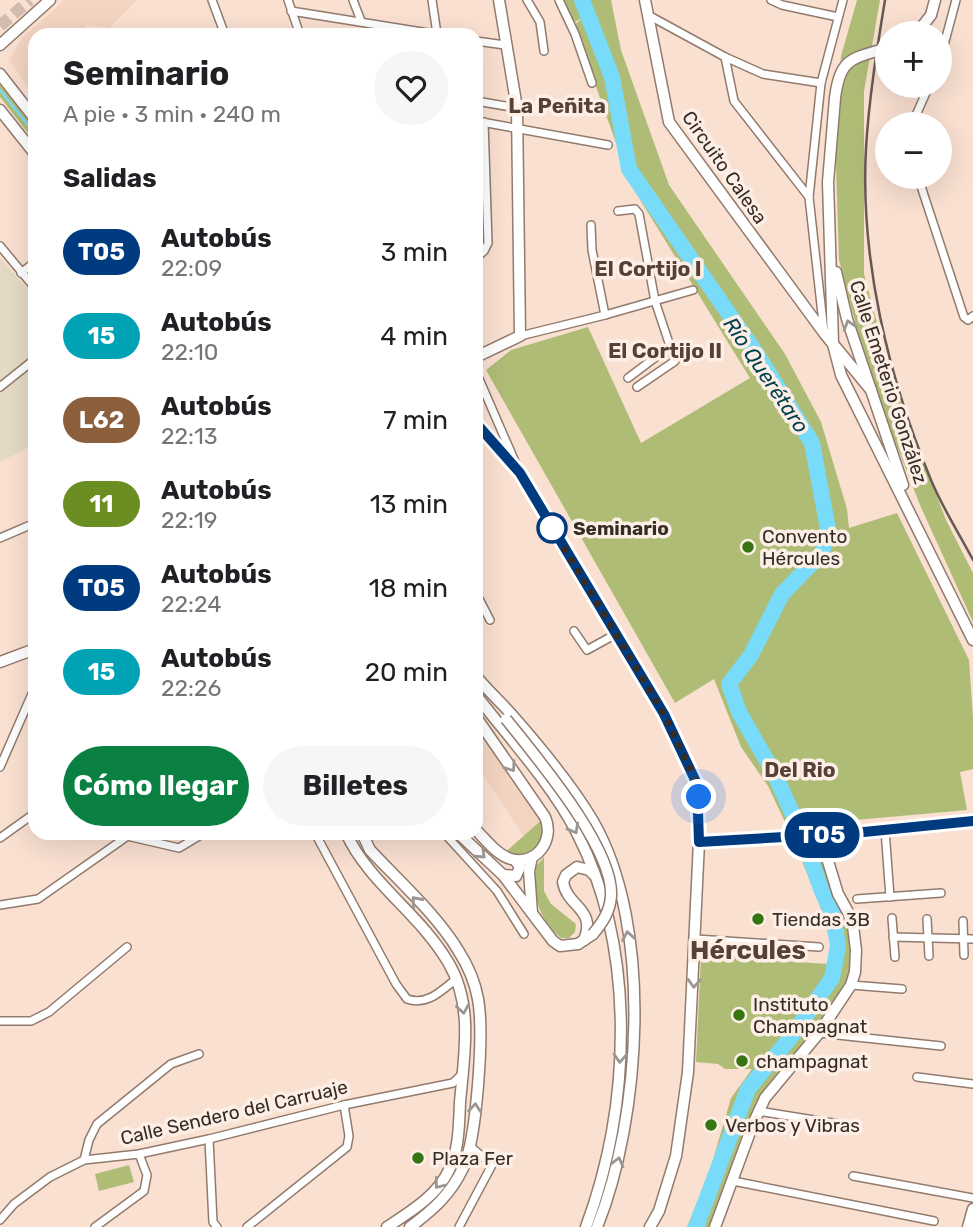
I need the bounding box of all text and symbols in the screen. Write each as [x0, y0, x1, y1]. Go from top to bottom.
map controls [875, 21, 952, 189]
button: + [875, 21, 952, 98]
button: heart [374, 51, 448, 125]
text: Seminario [63, 54, 229, 93]
district label: La Peñita [508, 93, 606, 118]
text: A pie · 3 min · 240 m [63, 100, 281, 128]
street label: Circuito Calesa [677, 106, 772, 228]
button: − [875, 112, 952, 189]
text: Salidas [63, 163, 157, 194]
text: Autobús [161, 223, 272, 254]
text: 3 min [381, 237, 448, 268]
text: T05 [78, 238, 125, 266]
text: 22:09 [161, 254, 222, 282]
district label: El Cortijo I [594, 256, 702, 281]
street label: Calle Emeterio González [845, 278, 932, 487]
text: Autobús [161, 307, 272, 338]
water label: Río Querétaro [718, 312, 814, 437]
one-way arrow [843, 319, 857, 332]
text: 4 min [380, 321, 448, 352]
text: 15 [88, 322, 115, 350]
text: 22:10 [161, 338, 218, 366]
district label: El Cortijo II [608, 338, 722, 363]
text: Autobús [161, 391, 272, 422]
text: 7 min [383, 405, 448, 436]
text: L62 [79, 406, 124, 434]
text: 22:13 [161, 422, 218, 450]
text: Autobús [161, 475, 272, 506]
text: 13 min [370, 489, 448, 520]
text: 11 [90, 490, 113, 518]
text: 22:19 [161, 506, 217, 534]
marker: Seminario [537, 513, 567, 543]
place label: Seminario [573, 517, 669, 540]
place label: Convento Hércules [762, 525, 847, 570]
marker: Convento Hércules [740, 539, 756, 555]
text: Autobús [161, 559, 272, 590]
text: 18 min [369, 573, 448, 604]
text: T05 [78, 574, 125, 602]
text: 22:24 [161, 590, 221, 618]
text: Autobús [161, 643, 272, 674]
text: 20 min [365, 657, 448, 688]
text: 15 [88, 658, 115, 686]
text: 22:26 [161, 674, 221, 702]
button: Cómo llegar [63, 746, 249, 826]
button: Billetes [263, 746, 448, 826]
district label: Del Rio [764, 757, 836, 782]
one-way arrow [503, 759, 515, 772]
your location [681, 779, 716, 814]
line badge: T05 [782, 812, 862, 858]
text: T05 [799, 821, 845, 849]
one-way arrow [566, 822, 579, 834]
one-way arrow [472, 846, 485, 858]
one-way arrow [412, 896, 425, 909]
place label: Tiendas 3B [772, 908, 870, 931]
marker: Tiendas 3B [750, 911, 766, 927]
one-way arrow [621, 930, 636, 942]
district label: Hércules [690, 935, 806, 966]
one-way arrow [686, 978, 701, 989]
place label: Instituto Champagnat [753, 993, 868, 1038]
one-way arrow [455, 1003, 470, 1015]
marker: Instituto Champagnat [731, 1007, 747, 1023]
place label: champagnat [756, 1050, 869, 1073]
one-way arrow [612, 1053, 627, 1064]
marker: champagnat [734, 1053, 750, 1069]
street label: Calle Sendero del Carruaje [118, 1075, 350, 1150]
one-way arrow [467, 1103, 482, 1114]
place label: Verbos y Vibras [725, 1114, 860, 1137]
marker: Verbos y Vibras [703, 1117, 719, 1133]
place label: Plaza Fer [432, 1147, 514, 1170]
marker: Plaza Fer [410, 1150, 426, 1166]
one-way arrow [610, 1156, 624, 1168]
one-way arrow [435, 1177, 448, 1189]

